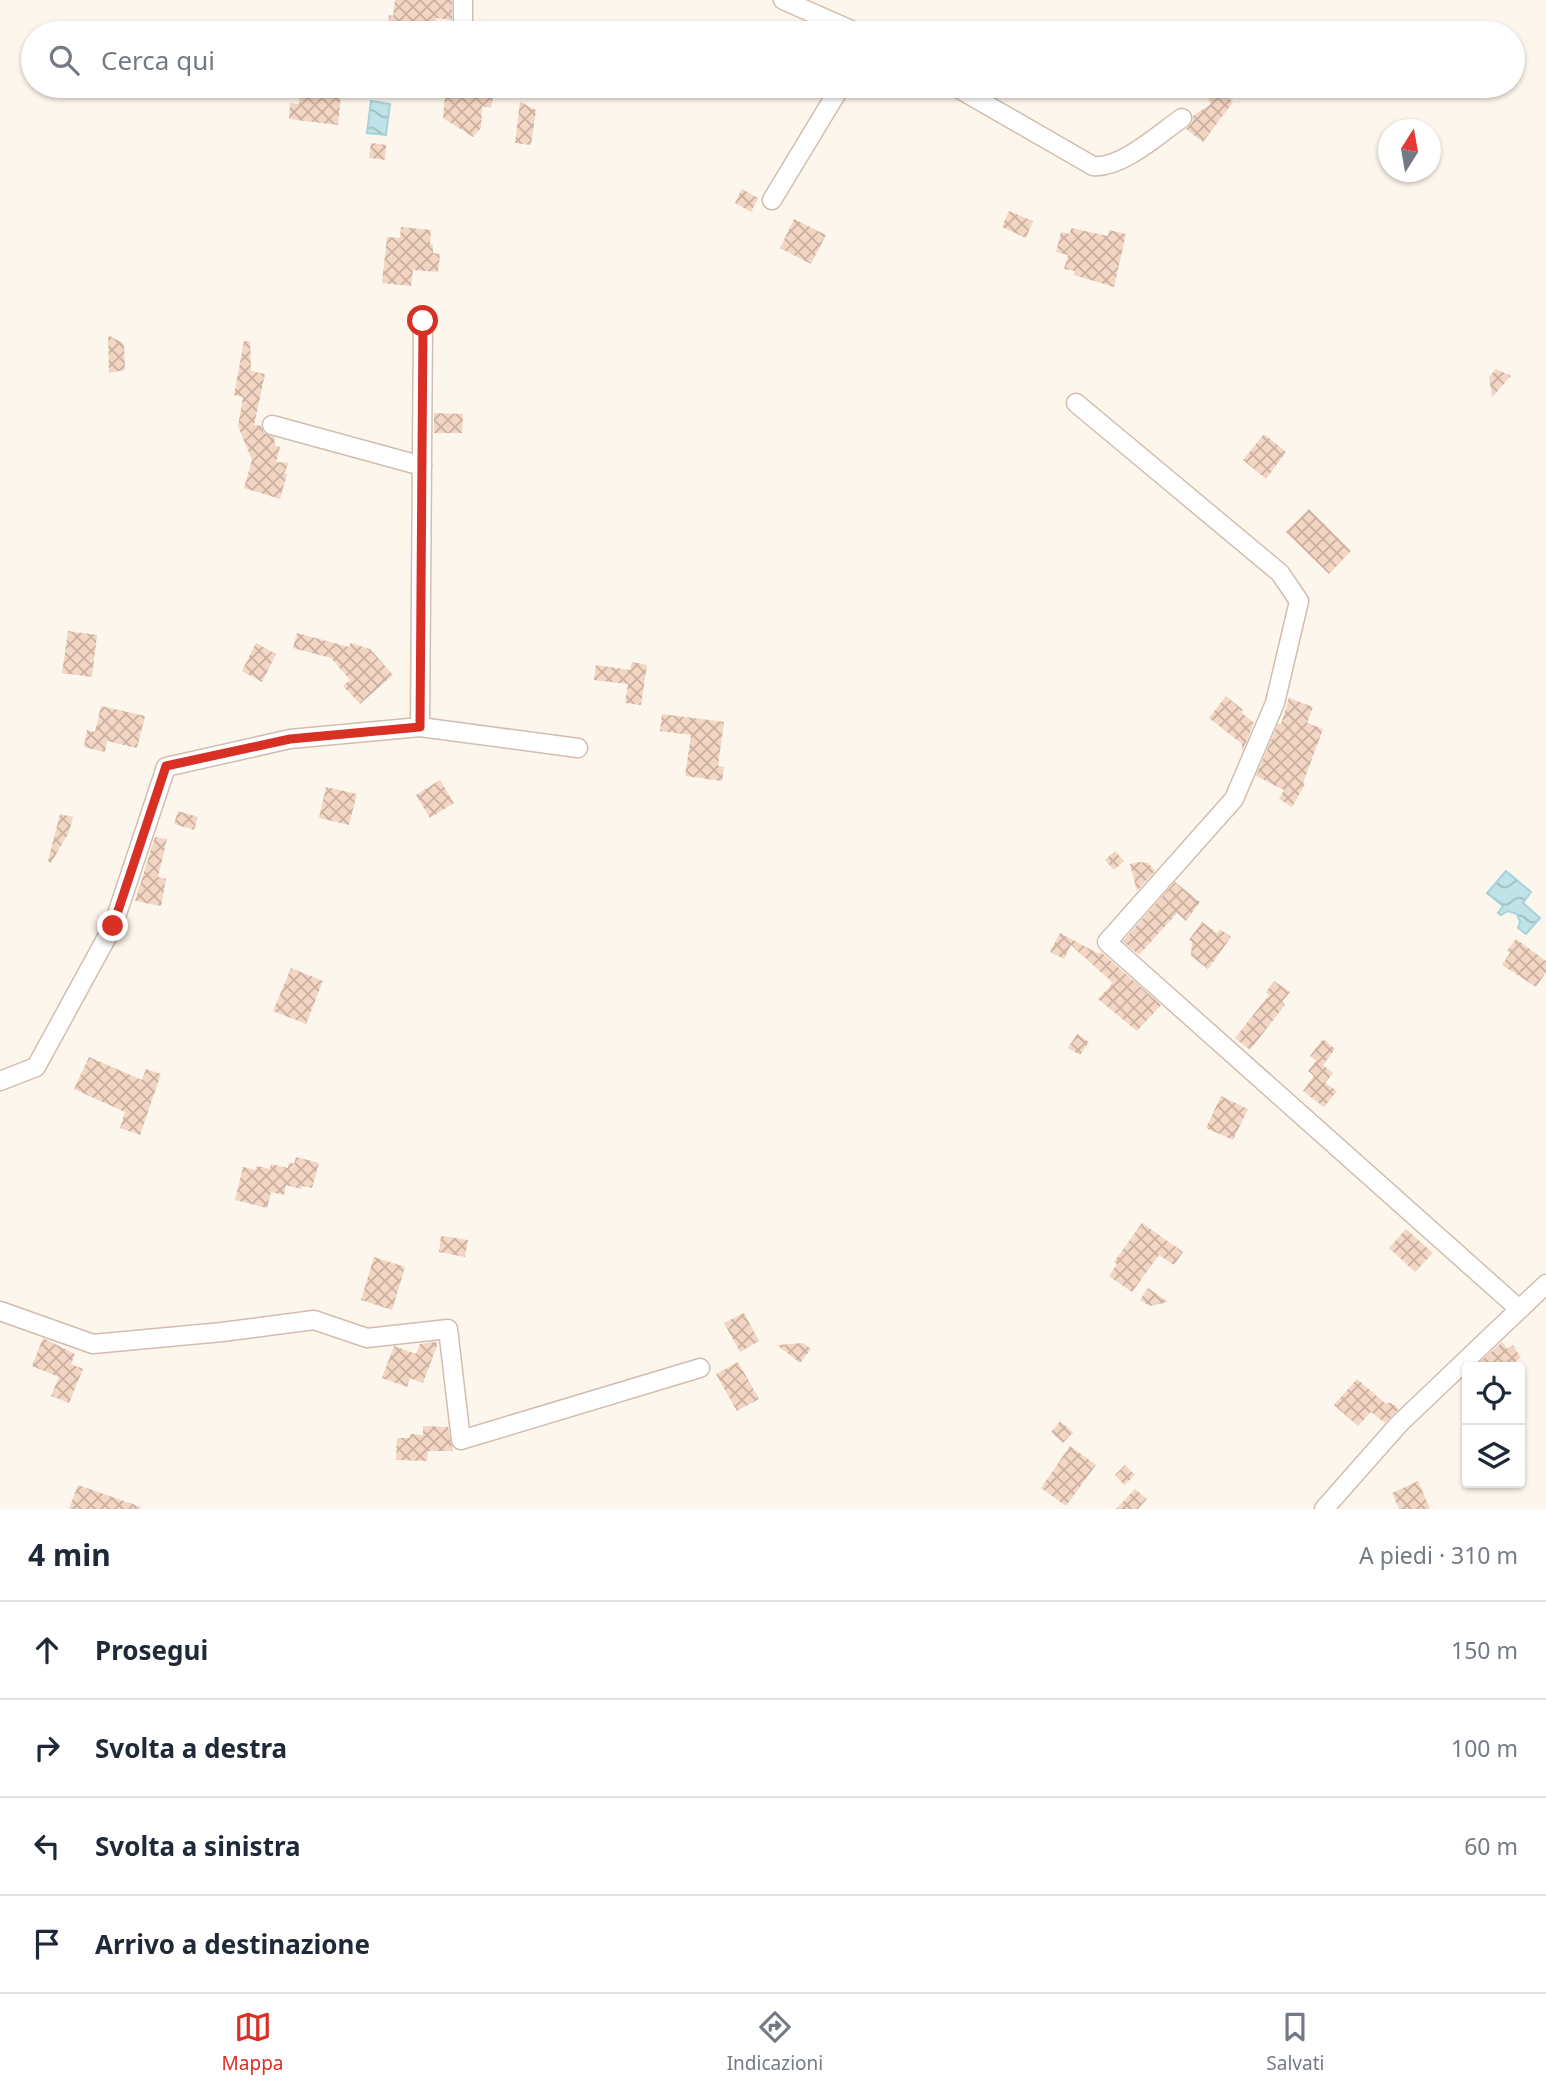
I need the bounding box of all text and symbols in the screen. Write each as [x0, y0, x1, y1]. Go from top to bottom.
search box [21, 21, 1525, 98]
icon: search [45, 41, 83, 79]
text: Cerca qui [101, 42, 215, 78]
north arrow [1378, 119, 1441, 182]
route start [407, 305, 438, 336]
route end [97, 910, 128, 941]
map controls [1462, 1362, 1525, 1488]
button: locate [1462, 1362, 1525, 1425]
button: layers [1462, 1425, 1525, 1488]
text: 4 min [28, 1534, 111, 1575]
text: A piedi · 310 m [1359, 1539, 1518, 1571]
icon: ahead [28, 1631, 66, 1669]
text: Prosegui [95, 1632, 208, 1668]
text: 150 m [1451, 1634, 1518, 1666]
icon: right [28, 1729, 66, 1767]
text: Svolta a destra [95, 1730, 287, 1766]
text: 100 m [1451, 1732, 1518, 1764]
icon: left [28, 1827, 66, 1865]
text: Svolta a sinistra [95, 1828, 301, 1864]
text: 60 m [1464, 1830, 1518, 1862]
icon: arrive [28, 1925, 66, 1963]
text: Arrivo a destinazione [95, 1926, 370, 1962]
tab: Mappa [222, 2008, 284, 2076]
tab: Indicazioni [727, 2008, 823, 2076]
tab: Salvati [1266, 2008, 1324, 2076]

